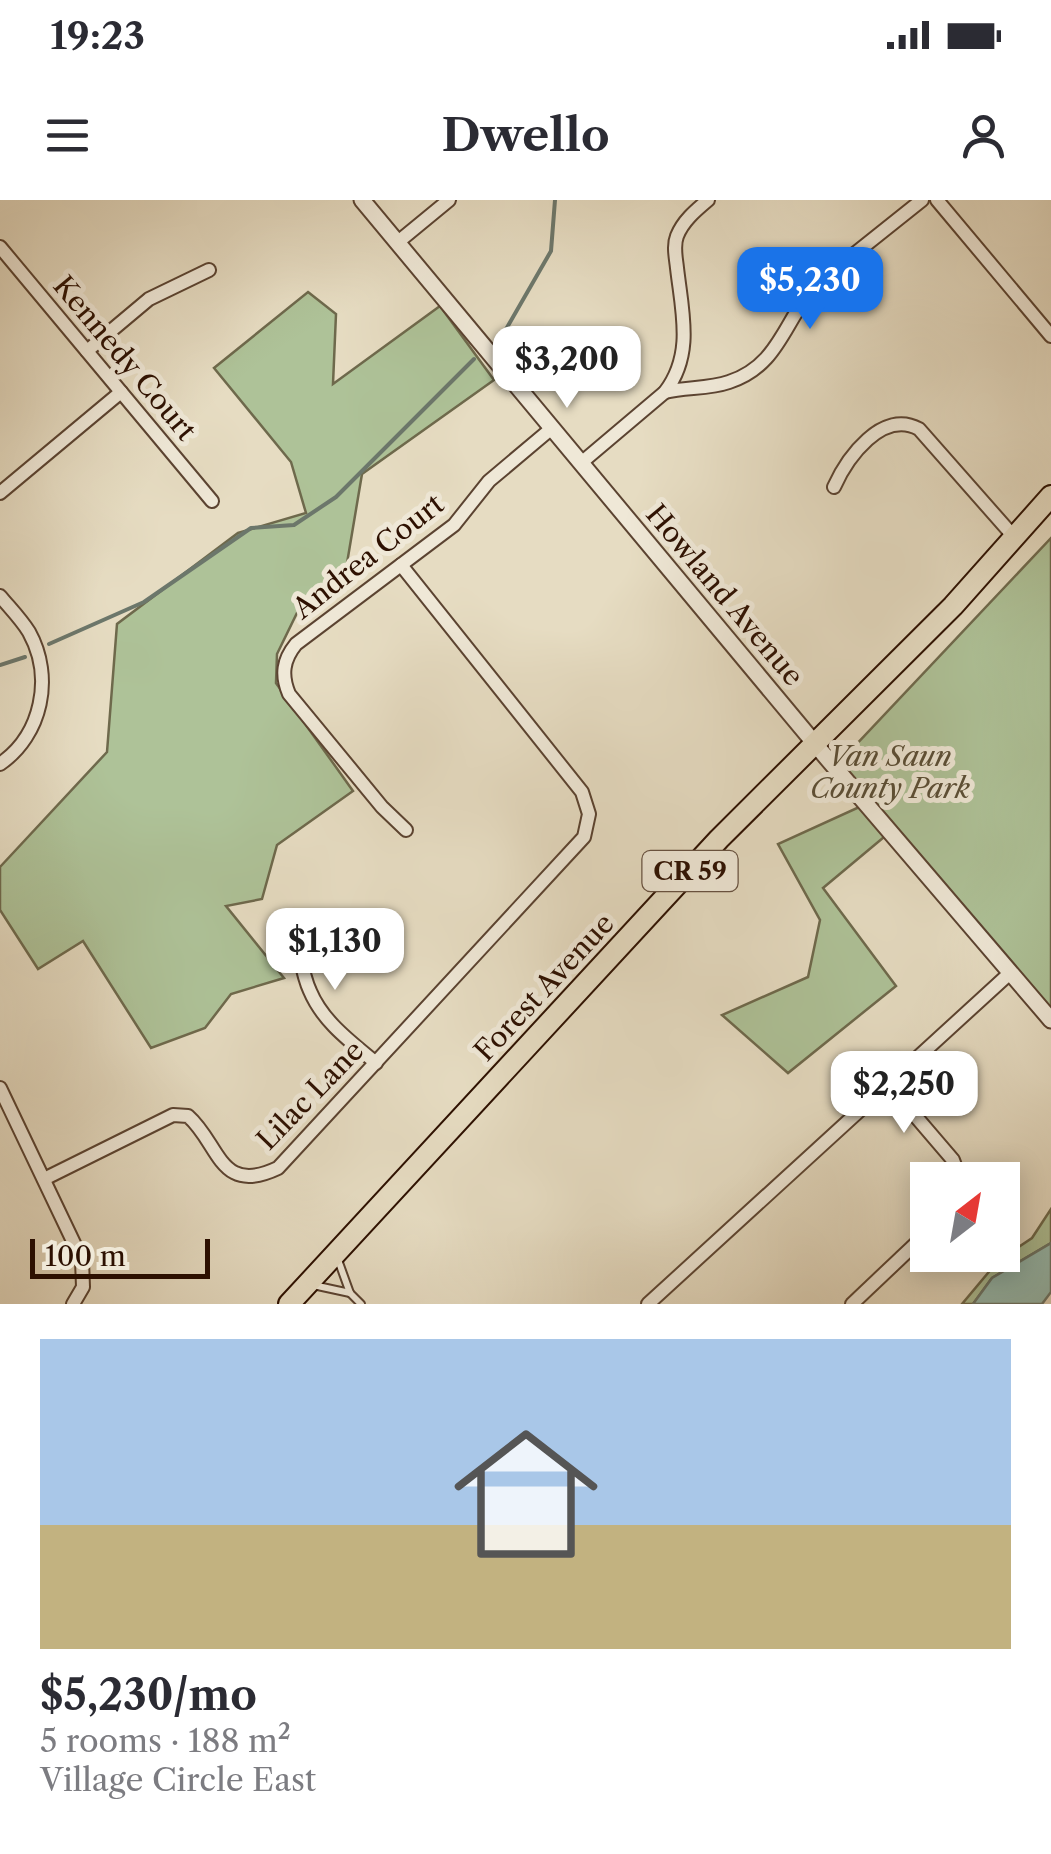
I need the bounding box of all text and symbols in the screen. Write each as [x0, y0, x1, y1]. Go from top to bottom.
text: 19:23 [50, 12, 145, 59]
text: Dwello [441, 107, 610, 163]
icon: menu [40, 108, 95, 163]
icon: person [956, 108, 1011, 163]
pin: $5,230 [729, 247, 891, 332]
text: $5,230 [759, 260, 861, 299]
street label: Kennedy Court [46, 269, 204, 447]
pin: $3,200 [486, 326, 648, 411]
text: $3,200 [515, 339, 619, 378]
street label: Andrea Court [285, 487, 450, 626]
street label: Howland Avenue [639, 497, 811, 693]
park label: Van Saun County Park [810, 739, 971, 805]
road number: CR 59 [642, 851, 738, 891]
street label: Forest Avenue [467, 906, 621, 1068]
pin: $1,130 [254, 908, 416, 993]
text: $1,130 [288, 921, 382, 960]
street label: Lilac Lane [250, 1033, 370, 1157]
pin: $2,250 [823, 1051, 985, 1136]
text: $2,250 [853, 1064, 955, 1103]
north arrow [910, 1162, 1020, 1272]
map controls [910, 1162, 1020, 1272]
scale bar [30, 1234, 210, 1278]
text: 100 m [45, 1239, 126, 1273]
icon: home [436, 1404, 616, 1584]
text: $5,230/mo [40, 1669, 257, 1721]
text: 5 rooms · 188 m² [40, 1721, 291, 1760]
text: Village Circle East [40, 1760, 316, 1799]

